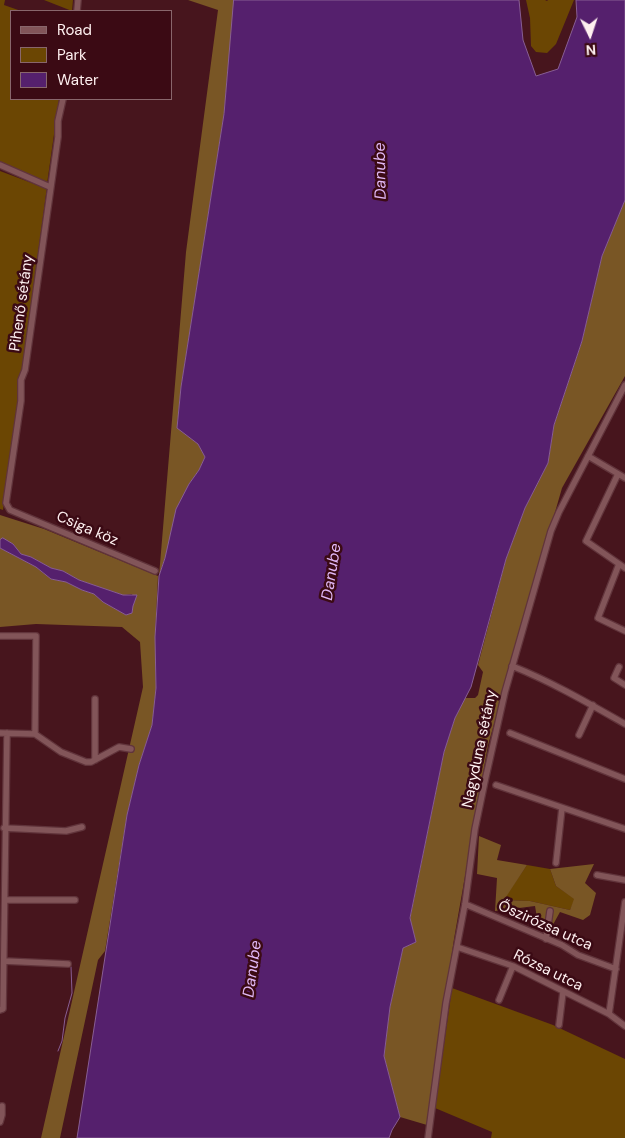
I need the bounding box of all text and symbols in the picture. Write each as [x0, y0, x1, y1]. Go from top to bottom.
legend [10, 10, 172, 100]
north arrow [565, 10, 615, 60]
text: Road [57, 20, 92, 40]
text: N [585, 41, 597, 59]
text: Park [57, 45, 87, 65]
text: Water [57, 70, 98, 90]
water label: Danube [371, 142, 391, 200]
street label: Pihenő sétány [6, 253, 38, 353]
street label: Csiga köz [53, 508, 121, 550]
water label: Danube [318, 542, 346, 602]
street label: Nagyduna sétány [459, 689, 501, 809]
street label: Őszirózsa utca [495, 897, 595, 955]
water label: Danube [240, 939, 266, 999]
street label: Rózsa utca [510, 946, 586, 996]

